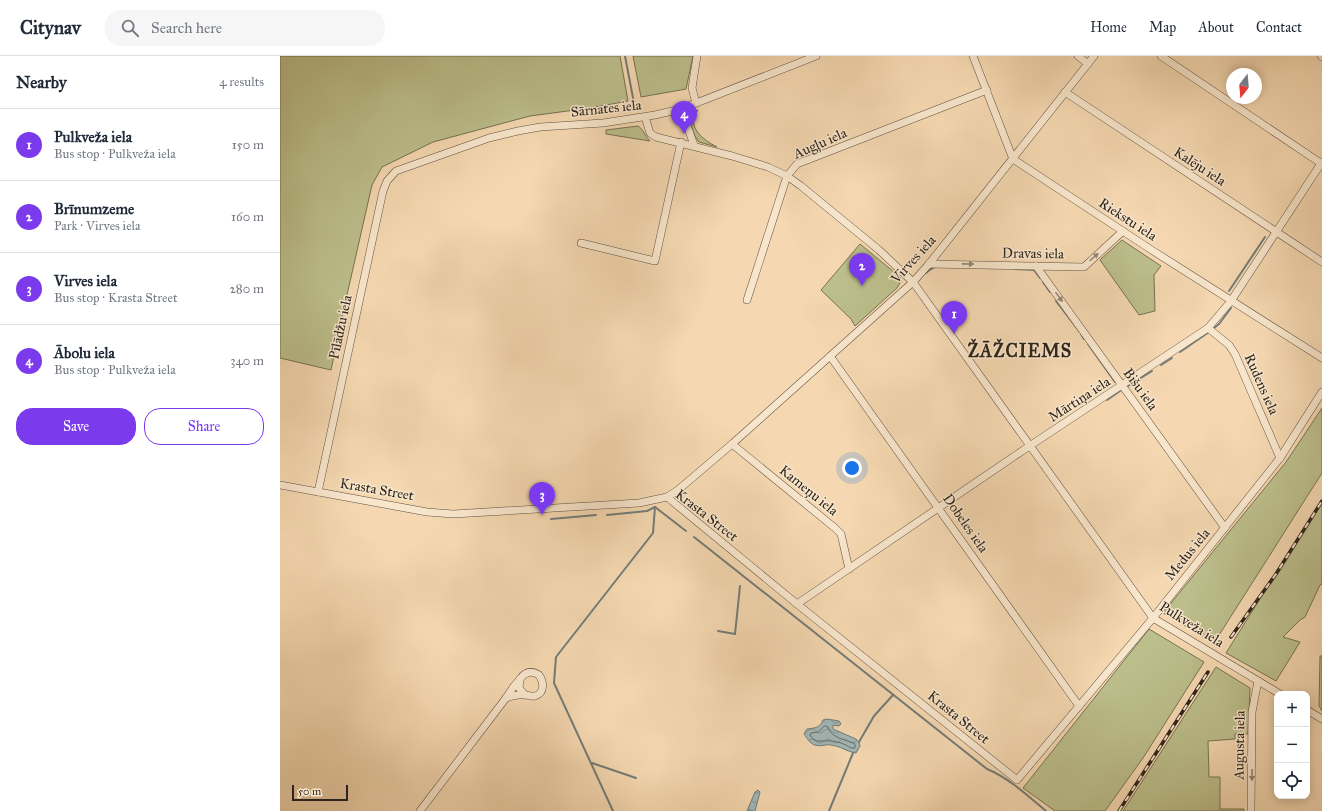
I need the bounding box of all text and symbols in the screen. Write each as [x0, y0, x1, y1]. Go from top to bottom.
search box [105, 10, 385, 46]
text: Citynav [20, 16, 81, 39]
icon: search [119, 17, 141, 39]
text: Search here [151, 19, 222, 37]
text: Home [1090, 19, 1127, 36]
text: Map [1149, 19, 1176, 36]
text: About [1198, 19, 1234, 36]
text: Contact [1256, 19, 1302, 36]
north arrow [1226, 68, 1262, 104]
text: Nearby [16, 72, 67, 93]
text: 4 results [219, 74, 264, 90]
street label: Sārnates iela [570, 96, 642, 121]
pin: 4 [671, 101, 697, 134]
street label: Augļu iela [790, 124, 850, 163]
text: Pulkveža iela [54, 128, 132, 146]
text: 1 [26, 137, 32, 153]
text: 150 m [232, 137, 264, 153]
street label: Kalēju iela [1171, 143, 1229, 190]
text: Bus stop · Pulkveža iela [54, 146, 176, 162]
street label: Riekstu iela [1096, 194, 1160, 245]
text: Brīnumzeme [54, 200, 134, 218]
text: 2 [26, 209, 32, 225]
text: 160 m [231, 209, 264, 225]
text: Park · Virves iela [54, 218, 141, 234]
street label: Virves iela [887, 232, 939, 288]
street label: Dravas iela [1002, 244, 1064, 263]
pin: 2 [849, 253, 875, 286]
one-way arrow [1089, 253, 1100, 262]
one-way arrow [962, 261, 975, 267]
text: Virves iela [54, 272, 117, 290]
text: 3 [26, 281, 32, 297]
text: 280 m [229, 281, 264, 297]
text: Bus stop · Krasta Street [54, 290, 178, 306]
one-way arrow [1055, 292, 1063, 303]
street label: Pīlādžu iela [325, 293, 356, 361]
pin: 1 [941, 301, 967, 334]
district label: ŽĀŽCIEMS [968, 338, 1072, 362]
text: Ābolu iela [54, 344, 115, 362]
street label: Rudens iela [1241, 351, 1283, 417]
text: 4 [25, 353, 33, 369]
text: 340 m [230, 353, 264, 369]
text: Bus stop · Pulkveža iela [54, 362, 176, 378]
street label: Bišu iela [1120, 365, 1162, 414]
street label: Mārtiņa iela [1045, 373, 1113, 426]
button: Save [16, 408, 136, 445]
button: Share [144, 408, 264, 445]
your location [842, 458, 862, 478]
street label: Kameņu iela [776, 462, 842, 519]
street label: Krasta Street [339, 475, 415, 504]
pin: 3 [529, 482, 555, 515]
street label: Krasta Street [672, 486, 741, 545]
street label: Dobeles iela [939, 491, 992, 556]
street label: Medus iela [1161, 525, 1214, 584]
street label: Pulkveža iela [1156, 598, 1227, 651]
street label: Krasta Street [924, 687, 993, 748]
map controls [1274, 691, 1310, 799]
button: + [1274, 691, 1310, 727]
street label: Augusta iela [1230, 710, 1249, 781]
button: − [1274, 727, 1310, 763]
button: locate [1274, 763, 1310, 799]
one-way arrow [1249, 769, 1255, 782]
scale bar [292, 783, 348, 802]
text: 50 m [298, 785, 321, 798]

